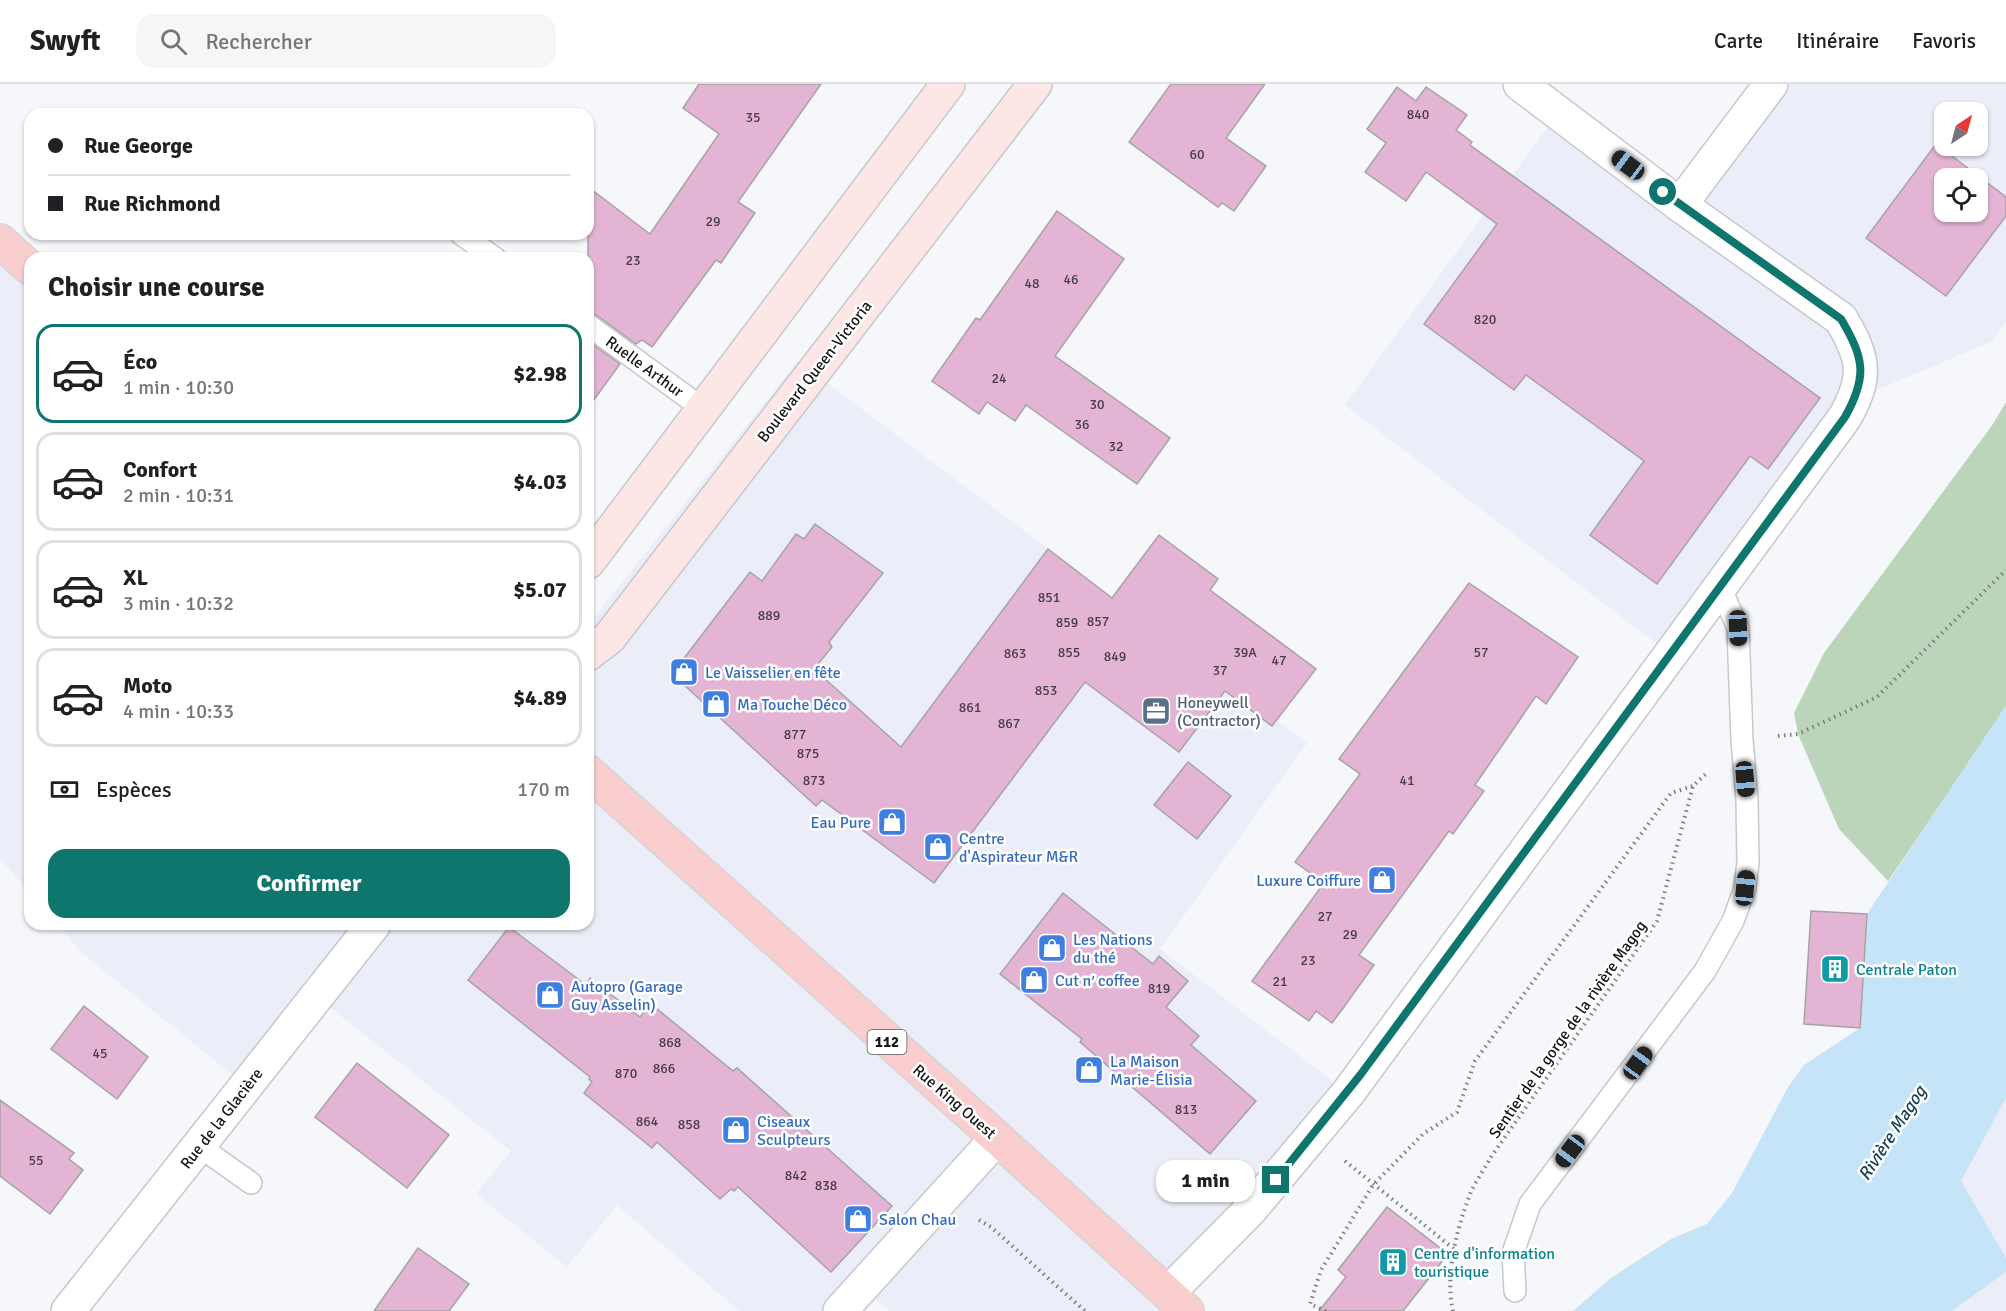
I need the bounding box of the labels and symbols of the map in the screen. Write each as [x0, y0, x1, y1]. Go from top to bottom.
north arrow [1934, 102, 1988, 156]
house number: 840 [1407, 106, 1429, 123]
house number: 35 [745, 109, 761, 126]
house number: 60 [1189, 146, 1205, 163]
car [1608, 147, 1648, 183]
route start [1649, 178, 1676, 205]
house number: 29 [705, 213, 721, 230]
house number: 23 [625, 252, 641, 269]
house number: 46 [1063, 271, 1079, 288]
house number: 48 [1024, 275, 1040, 292]
street label: Boulevard Queen-Victoria [753, 297, 876, 447]
house number: 820 [1474, 311, 1496, 328]
street label: Ruelle Arthur [602, 332, 687, 402]
house number: 24 [991, 370, 1007, 387]
house number: 30 [1089, 396, 1105, 413]
house number: 36 [1074, 416, 1090, 433]
house number: 32 [1108, 438, 1124, 455]
house number: 851 [1038, 589, 1060, 606]
house number: 889 [758, 607, 780, 624]
car [1728, 610, 1748, 646]
house number: 857 [1087, 613, 1109, 630]
house number: 859 [1056, 614, 1078, 631]
house number: 855 [1058, 644, 1080, 661]
house number: 39A [1233, 644, 1257, 661]
house number: 57 [1473, 644, 1489, 661]
house number: 863 [1004, 645, 1026, 662]
house number: 849 [1104, 648, 1126, 665]
house number: 47 [1271, 652, 1287, 669]
shop icon: Le Vaisselier en fête [668, 656, 700, 688]
house number: 37 [1212, 662, 1228, 679]
place label: Le Vaisselier en fête [705, 663, 841, 683]
house number: 853 [1035, 682, 1057, 699]
shop icon: Ma Touche Déco [700, 688, 732, 720]
place label: Honeywell (Contractor) [1177, 693, 1261, 731]
place label: Ma Touche Déco [737, 695, 847, 715]
office icon: Honeywell (Contractor) [1140, 695, 1172, 727]
house number: 861 [959, 699, 981, 716]
house number: 867 [998, 715, 1020, 732]
house number: 877 [784, 726, 806, 743]
house number: 875 [797, 745, 819, 762]
car [1734, 760, 1756, 798]
house number: 873 [803, 772, 825, 789]
house number: 41 [1399, 772, 1415, 789]
shop icon: Eau Pure [876, 806, 908, 838]
place label: Eau Pure [810, 813, 871, 833]
place label: Centre d'Aspirateur M&R [959, 829, 1079, 867]
shop icon: Centre d'Aspirateur M&R [922, 831, 954, 863]
shop icon: Luxure Coiffure [1366, 864, 1398, 896]
car [1734, 869, 1756, 907]
place label: Luxure Coiffure [1256, 871, 1361, 891]
house number: 27 [1317, 908, 1333, 925]
street label: Sentier de la gorge de la rivière Magog [1485, 917, 1651, 1142]
house number: 29 [1342, 926, 1358, 943]
place label: Les Nations du thé [1073, 930, 1152, 968]
shop icon: Les Nations du thé [1036, 932, 1068, 964]
house number: 23 [1300, 952, 1316, 969]
building icon: Centrale Paton [1819, 953, 1851, 985]
place label: Centrale Paton [1856, 960, 1957, 980]
shop icon: Cut n′ coffee [1018, 964, 1050, 996]
place label: Cut n′ coffee [1055, 971, 1140, 991]
house number: 21 [1272, 973, 1288, 990]
place label: Autopro (Garage Guy Asselin) [571, 977, 683, 1015]
shop icon: Autopro (Garage Guy Asselin) [534, 979, 566, 1011]
house number: 819 [1148, 980, 1170, 997]
road number: 112 [868, 1030, 906, 1054]
house number: 868 [659, 1034, 681, 1051]
car [1620, 1043, 1656, 1083]
house number: 45 [92, 1045, 108, 1062]
place label: La Maison Marie-Élisia [1110, 1052, 1193, 1090]
shop icon: La Maison Marie-Élisia [1073, 1054, 1105, 1086]
house number: 866 [653, 1060, 675, 1077]
street label: Rue King Ouest [909, 1060, 1000, 1144]
street label: Rue de la Glacière [176, 1064, 267, 1173]
house number: 870 [615, 1065, 637, 1082]
water label: Rivière Magog [1853, 1080, 1932, 1185]
house number: 813 [1175, 1101, 1197, 1118]
place label: Ciseaux Sculpteurs [757, 1112, 830, 1150]
house number: 864 [636, 1113, 659, 1130]
shop icon: Ciseaux Sculpteurs [720, 1114, 752, 1146]
house number: 858 [678, 1116, 700, 1133]
car [1552, 1131, 1588, 1171]
house number: 55 [28, 1152, 44, 1169]
callout: 1 min [1156, 1159, 1255, 1201]
route end [1262, 1166, 1289, 1193]
house number: 842 [785, 1167, 807, 1184]
house number: 838 [815, 1177, 837, 1194]
shop icon: Salon Chau [842, 1203, 874, 1235]
place label: Salon Chau [879, 1210, 956, 1230]
place label: Centre d'information touristique [1414, 1244, 1555, 1282]
building icon: Centre d'information touristique [1377, 1246, 1409, 1278]

